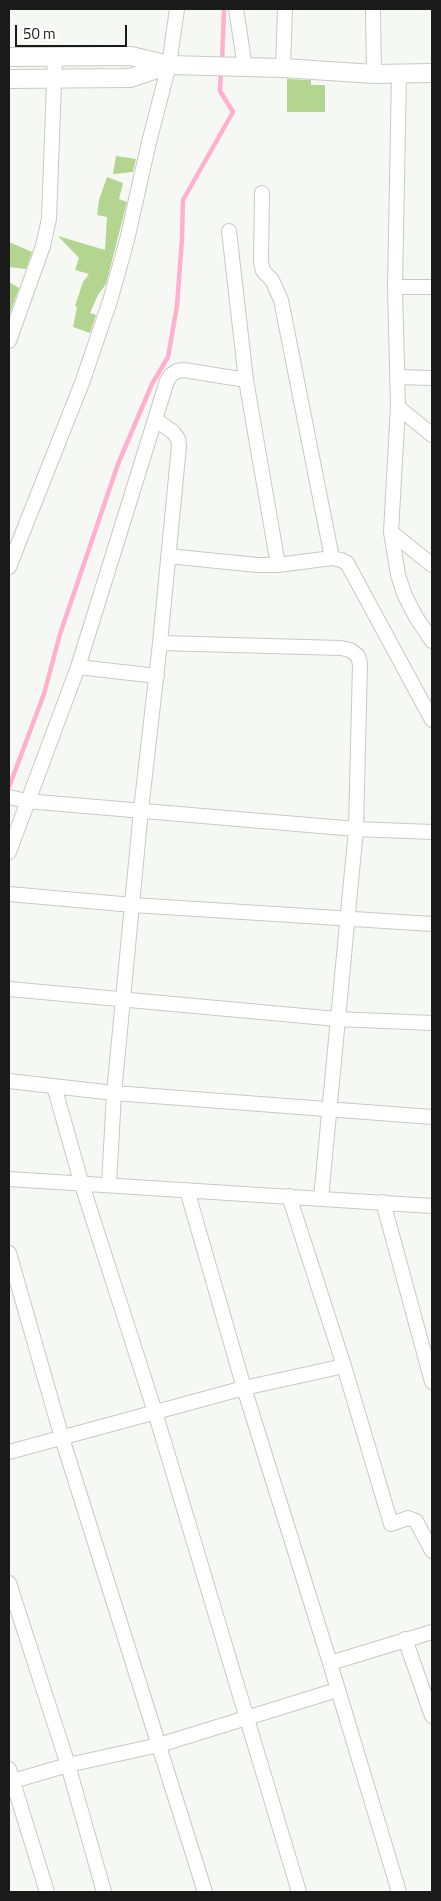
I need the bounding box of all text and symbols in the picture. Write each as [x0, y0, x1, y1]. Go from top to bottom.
scale bar [18, 15, 130, 47]
text: 50 m [23, 22, 56, 45]

